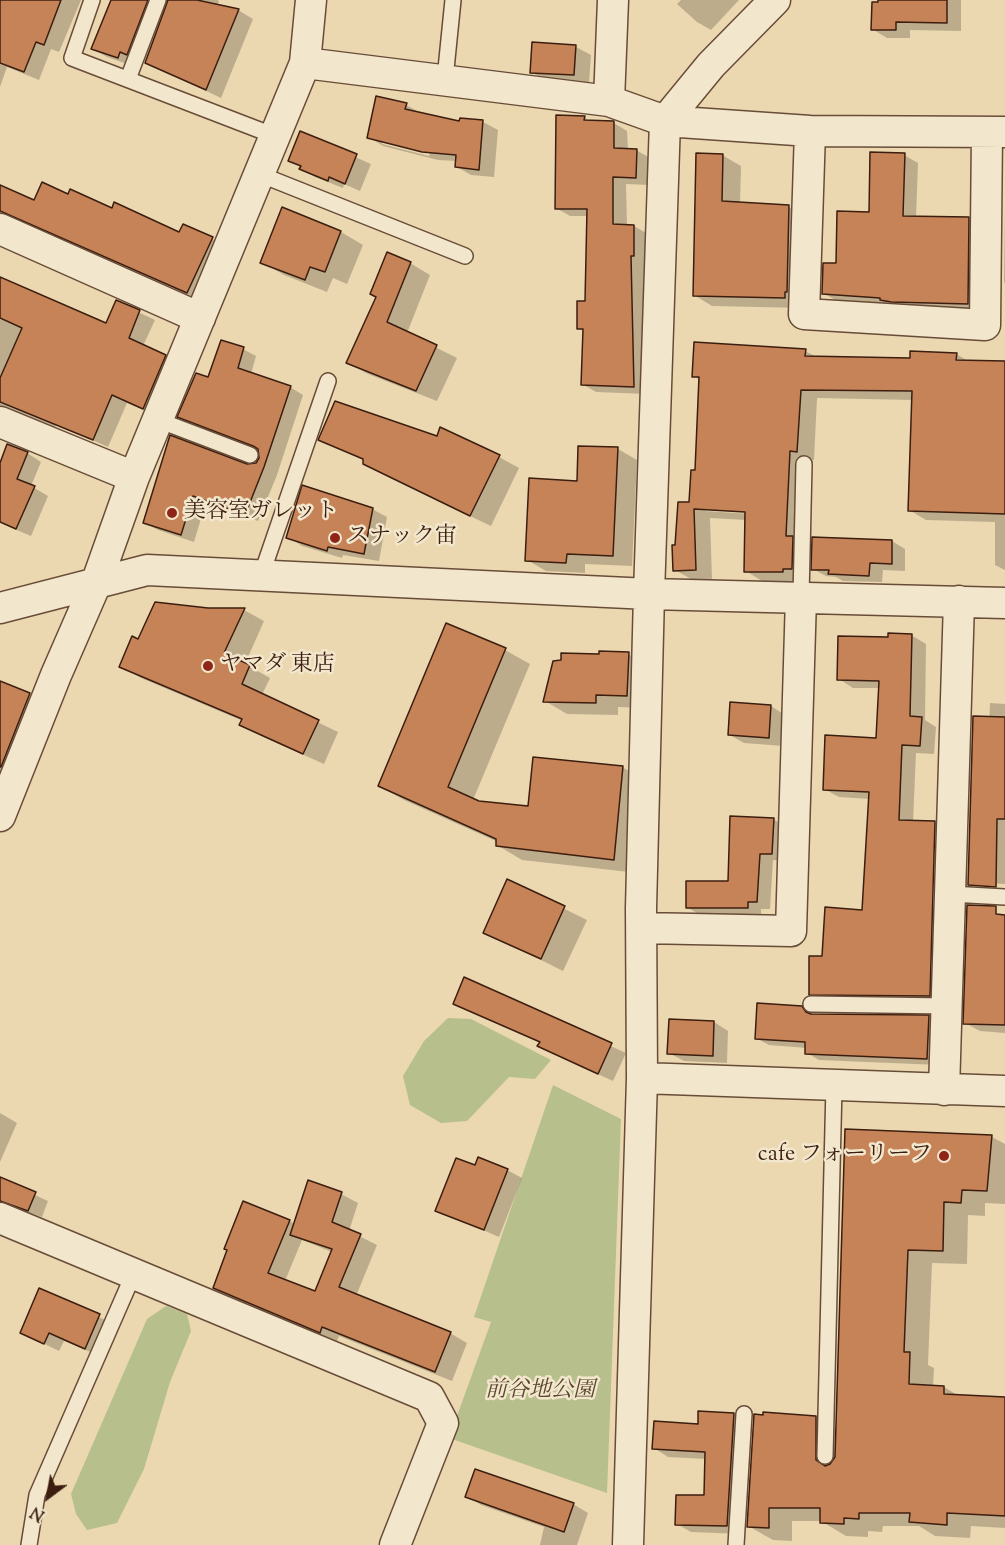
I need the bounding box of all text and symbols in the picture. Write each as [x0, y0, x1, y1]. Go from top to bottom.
place label: 美容室ガレット [184, 500, 338, 526]
marker: 美容室ガレット [165, 506, 179, 520]
place label: スナック宙 [347, 525, 457, 551]
marker: スナック宙 [328, 531, 342, 545]
place label: ヤマダ 東店 [220, 653, 335, 679]
marker: ヤマダ 東店 [201, 659, 215, 673]
place label: cafe フォーリーフ [758, 1143, 932, 1169]
marker: cafe フォーリーフ [937, 1149, 951, 1163]
park label: 前谷地公園 [485, 1379, 595, 1405]
north arrow [18, 1467, 78, 1527]
text: N [27, 1500, 50, 1526]

